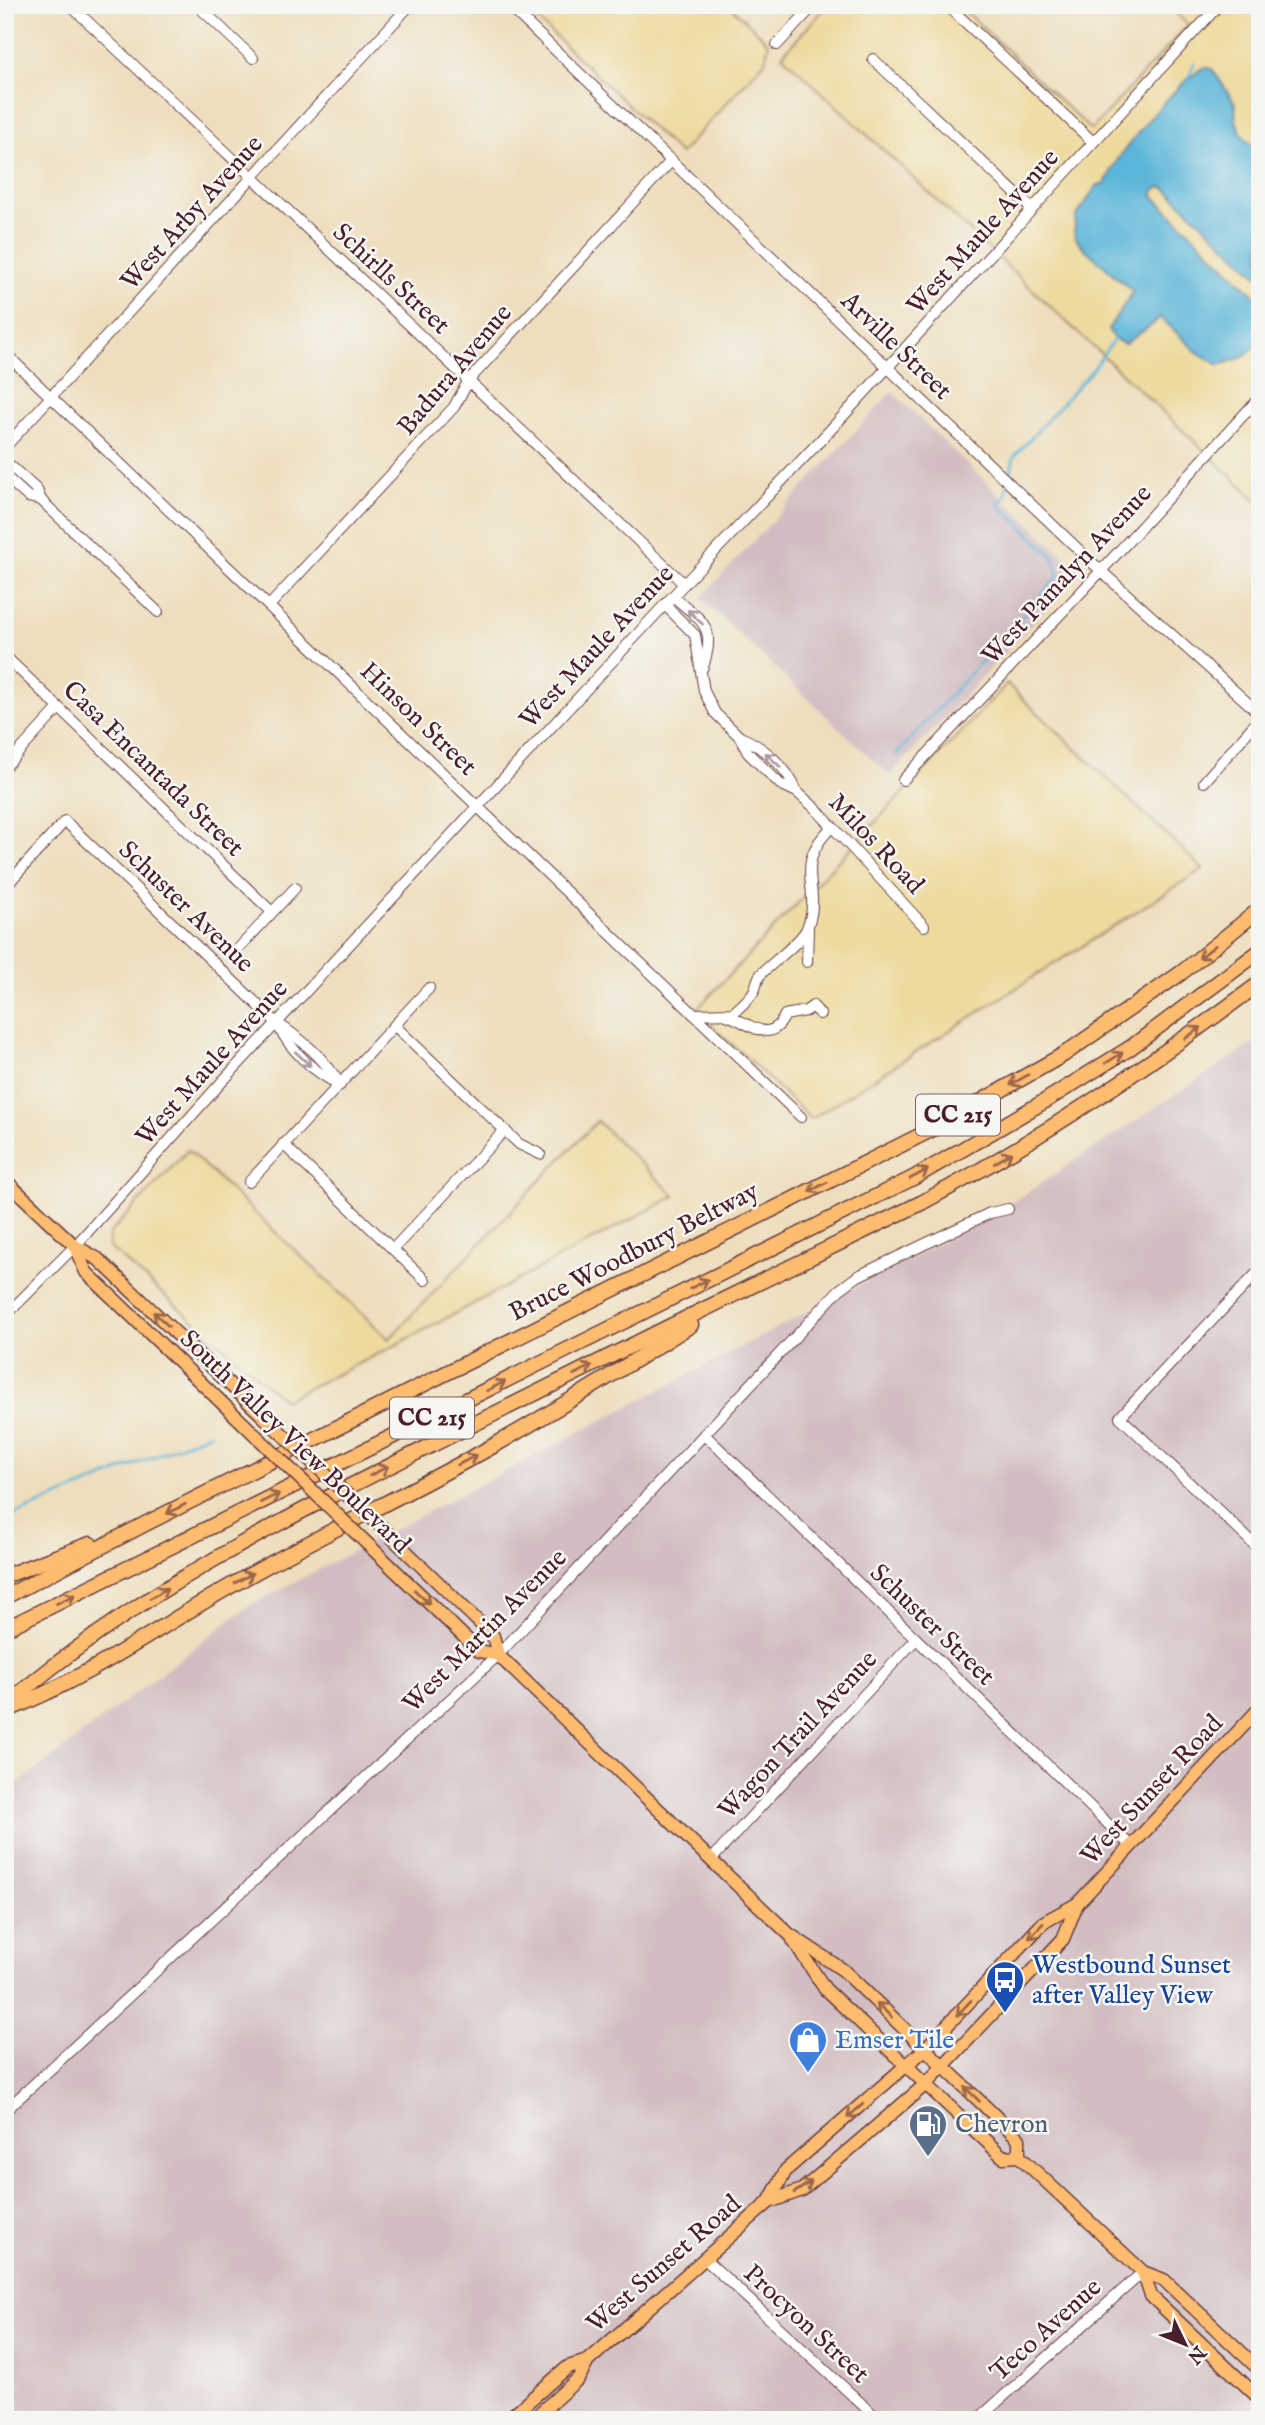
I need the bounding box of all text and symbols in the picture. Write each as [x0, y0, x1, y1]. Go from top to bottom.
street label: West Arby Avenue [114, 128, 270, 298]
street label: West Maule Avenue [900, 142, 1066, 322]
street label: Schirlls Street [325, 216, 457, 342]
street label: Arville Street [833, 284, 959, 407]
street label: Badura Avenue [390, 297, 520, 443]
street label: West Pamalyn Avenue [975, 478, 1159, 672]
street label: West Maule Avenue [513, 558, 682, 736]
one-way arrow [687, 608, 704, 625]
street label: Hinson Street [352, 655, 484, 783]
street label: Casa Encantada Street [55, 674, 251, 864]
one-way arrow [764, 752, 782, 768]
street label: Milos Road [821, 787, 931, 901]
street label: Schuster Avenue [111, 834, 261, 980]
one-way arrow [1198, 944, 1216, 960]
street label: West Maule Avenue [129, 973, 295, 1153]
one-way arrow [1183, 1026, 1201, 1041]
one-way arrow [1104, 1050, 1124, 1064]
one-way arrow [294, 1051, 312, 1067]
one-way arrow [1009, 1074, 1030, 1087]
road number: CC 215 [916, 1094, 1000, 1135]
one-way arrow [992, 1151, 1012, 1165]
one-way arrow [908, 1167, 929, 1181]
street label: Bruce Woodbury Beltway [504, 1175, 764, 1329]
one-way arrow [808, 1181, 829, 1195]
one-way arrow [688, 1277, 709, 1291]
one-way arrow [153, 1311, 170, 1328]
street label: South Valley View Boulevard [173, 1323, 417, 1561]
one-way arrow [572, 1362, 593, 1376]
one-way arrow [485, 1378, 506, 1392]
road number: CC 215 [390, 1398, 474, 1438]
one-way arrow [456, 1452, 477, 1466]
one-way arrow [368, 1464, 389, 1478]
one-way arrow [259, 1491, 280, 1504]
one-way arrow [166, 1502, 187, 1516]
street label: West Martin Avenue [396, 1542, 574, 1720]
street label: Schuster Street [862, 1557, 1002, 1693]
one-way arrow [233, 1571, 254, 1584]
one-way arrow [148, 1586, 168, 1600]
one-way arrow [414, 1588, 431, 1605]
one-way arrow [55, 1592, 76, 1606]
street label: Wagon Trail Avenue [711, 1644, 885, 1826]
street label: West Sunset Road [1074, 1708, 1230, 1872]
one-way arrow [1028, 1922, 1045, 1939]
place label: Westbound Sunset after Valley View [1032, 1949, 1231, 2012]
bus stop icon: Westbound Sunset after Valley View [984, 1959, 1026, 2014]
one-way arrow [956, 1999, 972, 2017]
one-way arrow [876, 2001, 893, 2018]
shop icon: Emser Tile [787, 2019, 829, 2074]
place label: Emser Tile [835, 2024, 954, 2057]
one-way arrow [964, 2086, 981, 2103]
one-way arrow [846, 2103, 864, 2119]
fuel station icon: Chevron [907, 2103, 949, 2158]
place label: Chevron [955, 2108, 1048, 2141]
one-way arrow [793, 2179, 812, 2194]
street label: West Sunset Road [580, 2188, 748, 2340]
street label: Procyon Street [736, 2257, 876, 2391]
street label: Teco Avenue [983, 2271, 1109, 2389]
north arrow [1150, 2310, 1220, 2380]
text: N [1181, 2339, 1211, 2369]

